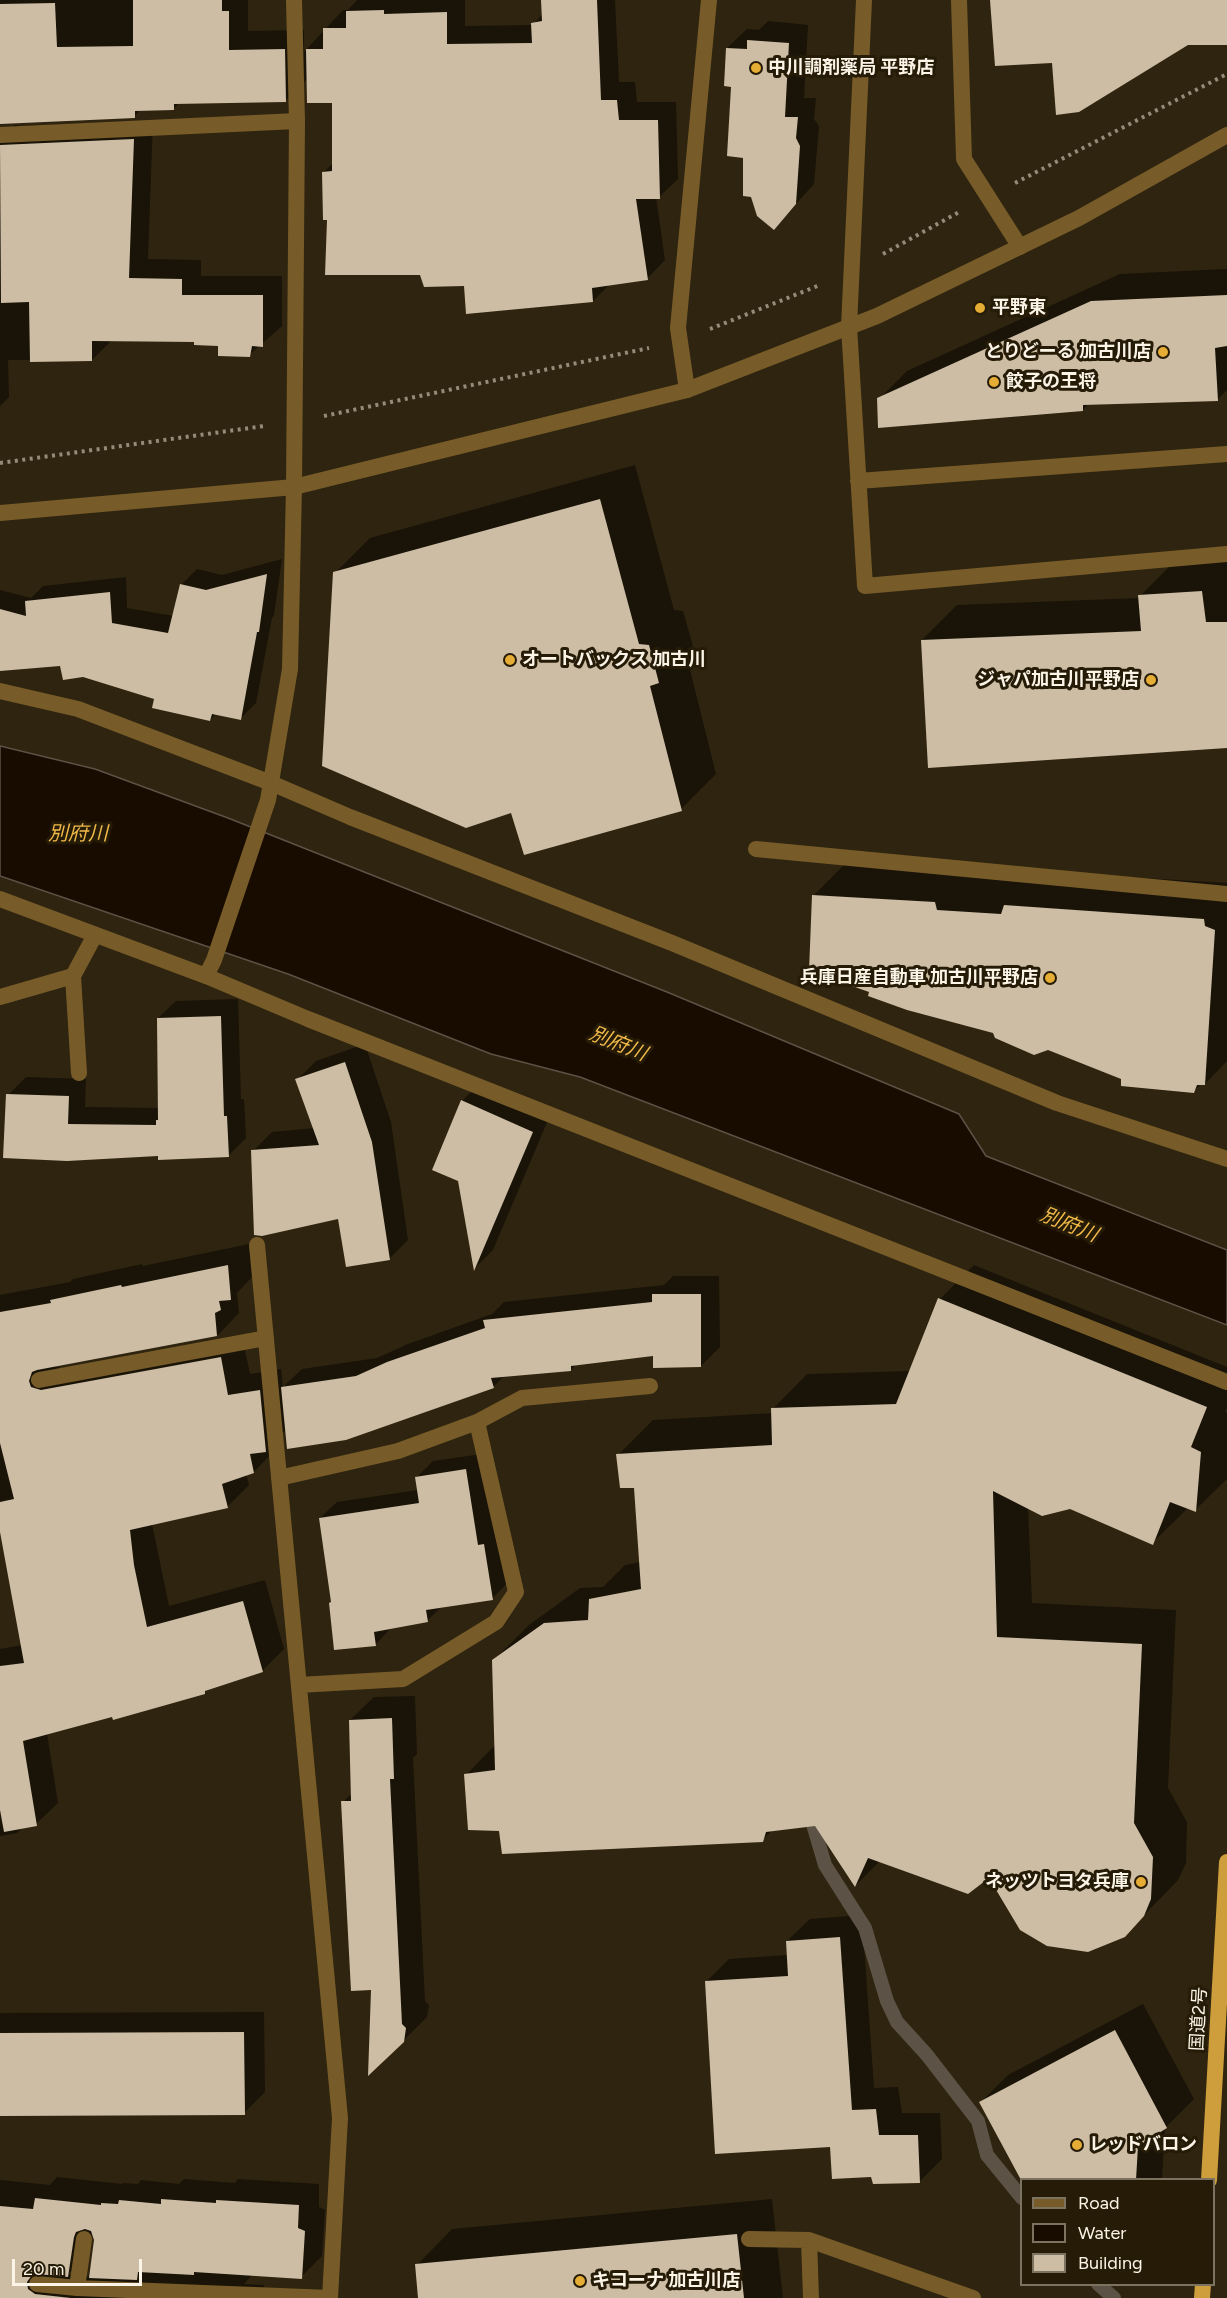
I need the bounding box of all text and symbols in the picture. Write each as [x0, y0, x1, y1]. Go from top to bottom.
place label: 中川調剤薬局 平野店 [768, 57, 934, 79]
marker: 中川調剤薬局 平野店 [749, 61, 763, 75]
place label: 平野東 [992, 297, 1046, 319]
marker: 平野東 [973, 301, 987, 315]
place label: とりどーる 加古川店 [985, 341, 1151, 363]
marker: とりどーる 加古川店 [1156, 345, 1170, 359]
place label: 餃子の王将 [1006, 371, 1096, 393]
marker: 餃子の王将 [987, 375, 1001, 389]
place label: オートバックス 加古川 [522, 649, 706, 671]
marker: オートバックス 加古川 [503, 653, 517, 667]
place label: ジャパ加古川平野店 [977, 669, 1139, 691]
marker: ジャパ加古川平野店 [1144, 673, 1158, 687]
water label: 別府川 [48, 822, 108, 846]
place label: 兵庫日産自動車 加古川平野店 [800, 967, 1038, 989]
marker: 兵庫日産自動車 加古川平野店 [1043, 971, 1057, 985]
water label: 別府川 [586, 1022, 650, 1066]
water label: 別府川 [1037, 1203, 1101, 1247]
place label: ネッツトヨタ兵庫 [985, 1871, 1129, 1893]
marker: ネッツトヨタ兵庫 [1134, 1875, 1148, 1889]
street label: 国道2号 [1187, 1986, 1211, 2052]
place label: レッドバロン [1089, 2134, 1197, 2156]
marker: レッドバロン [1070, 2138, 1084, 2152]
legend [1020, 2178, 1215, 2286]
text: Road [1078, 2192, 1119, 2214]
text: Water [1078, 2222, 1126, 2244]
scale bar [15, 2247, 146, 2285]
text: Building [1078, 2252, 1143, 2274]
text: 20 m [23, 2258, 64, 2280]
place label: キコーナ 加古川店 [592, 2270, 740, 2292]
marker: キコーナ 加古川店 [573, 2274, 587, 2288]

